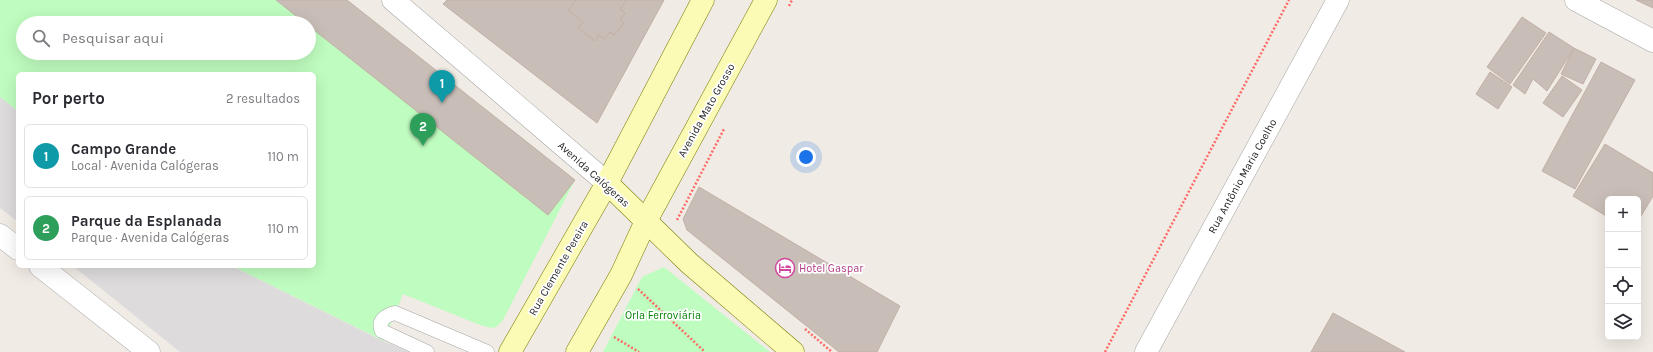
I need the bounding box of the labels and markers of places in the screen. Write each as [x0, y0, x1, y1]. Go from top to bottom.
pin: 1 [429, 70, 455, 103]
pin: 2 [410, 113, 436, 146]
hotel icon: Hotel Gaspar [774, 257, 796, 279]
place label: Hotel Gaspar [799, 262, 863, 275]

